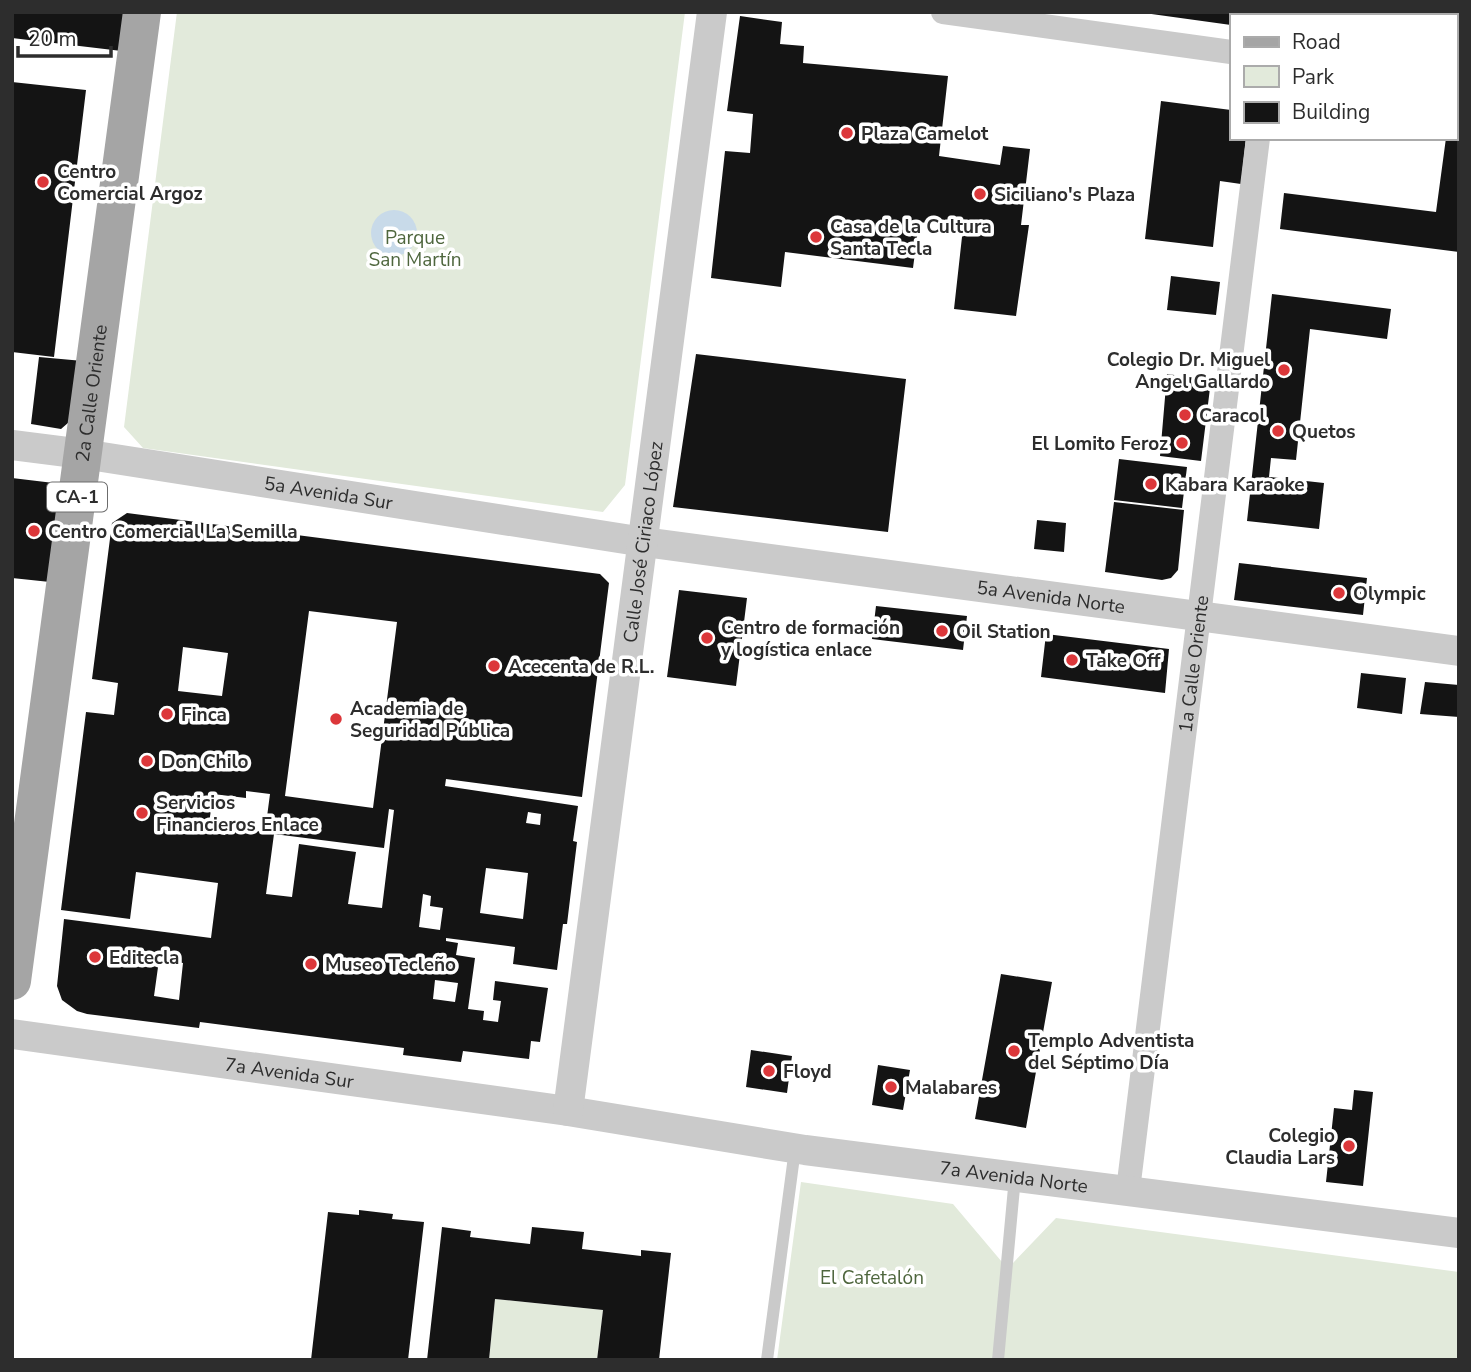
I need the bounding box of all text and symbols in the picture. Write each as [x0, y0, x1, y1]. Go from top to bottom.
scale bar [18, 14, 110, 58]
legend [1230, 14, 1457, 140]
text: 20 m [28, 25, 77, 53]
text: Road [1292, 28, 1341, 56]
text: Park [1292, 63, 1334, 91]
text: Building [1292, 98, 1370, 126]
place label: Plaza Camelot [861, 121, 989, 147]
marker: Plaza Camelot [839, 125, 855, 141]
place label: Centro Comercial Argoz [57, 159, 203, 207]
marker: Centro Comercial Argoz [35, 174, 51, 190]
place label: Siciliano's Plaza [994, 182, 1135, 208]
marker: Siciliano's Plaza [972, 186, 988, 202]
place label: Casa de la Cultura Santa Tecla [830, 214, 992, 262]
park label: Parque San Martín [369, 225, 461, 273]
marker: Casa de la Cultura Santa Tecla [808, 229, 824, 245]
street label: 2a Calle Oriente [70, 323, 114, 464]
place label: Colegio Dr. Miguel Angel Gallardo [1107, 347, 1270, 395]
marker: Colegio Dr. Miguel Angel Gallardo [1276, 362, 1292, 378]
place label: Caracol [1199, 403, 1265, 429]
marker: Caracol [1177, 407, 1193, 423]
place label: Quetos [1292, 419, 1356, 445]
marker: Quetos [1270, 423, 1286, 439]
place label: El Lomito Feroz [1031, 431, 1168, 457]
marker: El Lomito Feroz [1174, 435, 1190, 451]
street label: Calle José Ciriaco López [617, 439, 670, 644]
street label: 5a Avenida Sur [262, 471, 395, 516]
place label: Kabara Karaoke [1165, 472, 1305, 498]
marker: Kabara Karaoke [1143, 476, 1159, 492]
road number: CA-1 [47, 482, 107, 512]
place label: Centro Comercial La Semilla [48, 519, 298, 545]
marker: Centro Comercial La Semilla [26, 523, 42, 539]
street label: 5a Avenida Norte [975, 575, 1127, 620]
place label: Olympic [1353, 581, 1426, 607]
marker: Olympic [1331, 585, 1347, 601]
street label: 1a Calle Oriente [1173, 594, 1215, 734]
place label: Centro de formación y logística enlace [720, 615, 900, 663]
place label: Oil Station [956, 619, 1051, 645]
marker: Oil Station [934, 623, 950, 639]
marker: Centro de formación y logística enlace [699, 630, 715, 646]
place label: Take Off [1086, 648, 1162, 674]
marker: Take Off [1064, 652, 1080, 668]
place label: Acecenta de R.L. [508, 654, 654, 680]
marker: Acecenta de R.L. [486, 658, 502, 674]
place label: Academia de Seguridad Pública [350, 696, 510, 744]
place label: Finca [181, 702, 227, 728]
marker: Finca [159, 706, 175, 722]
marker: Academia de Seguridad Pública [328, 711, 344, 727]
place label: Don Chilo [161, 749, 248, 775]
marker: Don Chilo [139, 753, 155, 769]
place label: Servicios Financieros Enlace [156, 790, 319, 838]
marker: Servicios Financieros Enlace [134, 805, 150, 821]
place label: Editecla [109, 945, 179, 971]
marker: Editecla [87, 949, 103, 965]
place label: Museo Tecleño [325, 952, 456, 978]
marker: Museo Tecleño [303, 956, 319, 972]
place label: Templo Adventista del Séptimo Día [1028, 1028, 1194, 1076]
marker: Templo Adventista del Séptimo Día [1006, 1043, 1022, 1059]
street label: 7a Avenida Sur [223, 1052, 356, 1095]
place label: Floyd [783, 1059, 832, 1085]
marker: Floyd [761, 1063, 777, 1079]
place label: Malabares [905, 1075, 997, 1101]
marker: Malabares [883, 1079, 899, 1095]
place label: Colegio Claudia Lars [1225, 1123, 1335, 1171]
marker: Colegio Claudia Lars [1341, 1138, 1357, 1154]
street label: 7a Avenida Norte [938, 1155, 1089, 1200]
park label: El Cafetalón [820, 1265, 924, 1291]

